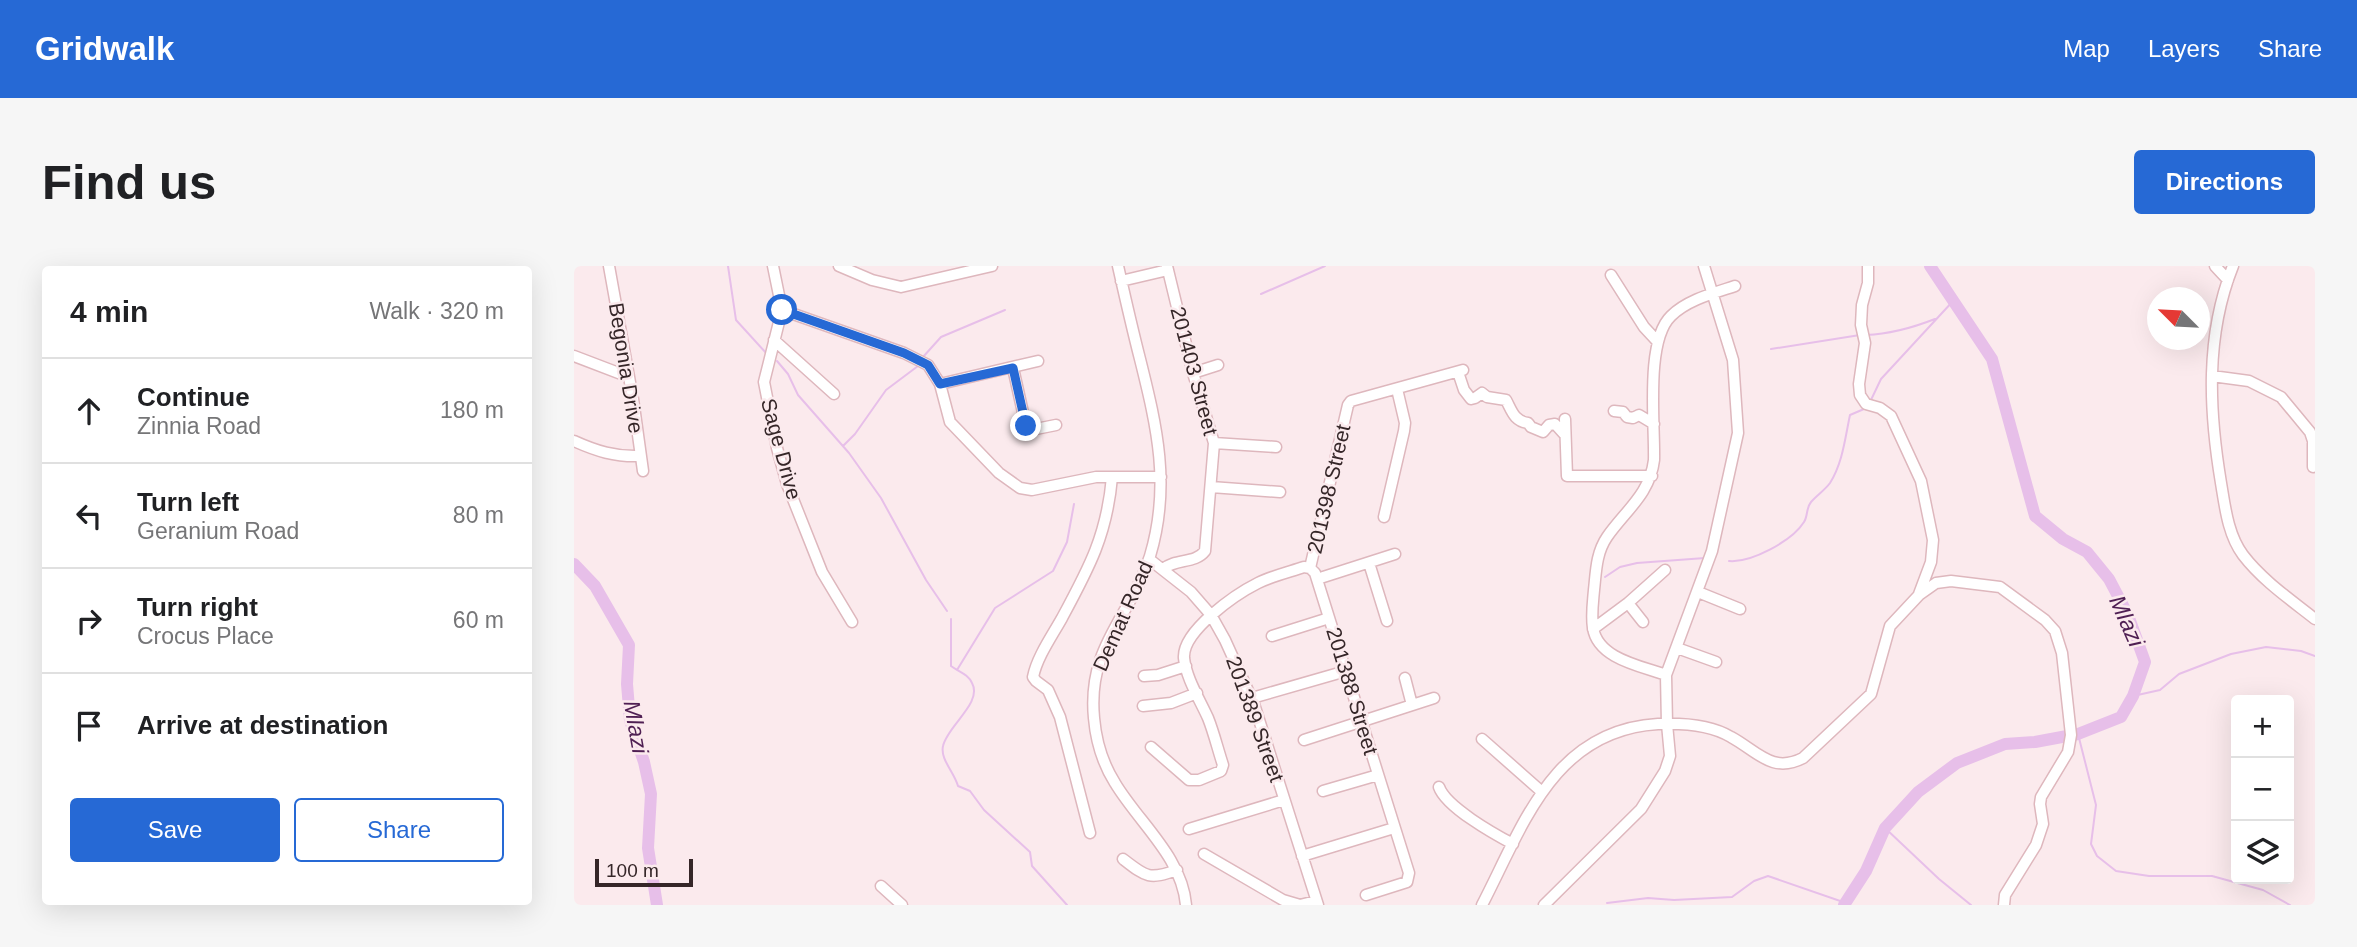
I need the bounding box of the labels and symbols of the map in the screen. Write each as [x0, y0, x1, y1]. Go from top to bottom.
north arrow [2147, 287, 2210, 350]
route start [766, 294, 797, 325]
street label: Begonia Drive [605, 301, 648, 435]
street label: 201403 Street [1166, 304, 1223, 438]
street label: Sage Drive [757, 396, 806, 502]
route end [1010, 410, 1041, 441]
street label: 201398 Street [1302, 422, 1355, 556]
street label: Demat Road [1088, 557, 1157, 674]
water label: Mlazi [2104, 591, 2150, 652]
street label: 201388 Street [1322, 624, 1383, 757]
street label: 201389 Street [1222, 653, 1289, 785]
water label: Mlazi [619, 698, 654, 757]
scale bar [595, 856, 693, 888]

